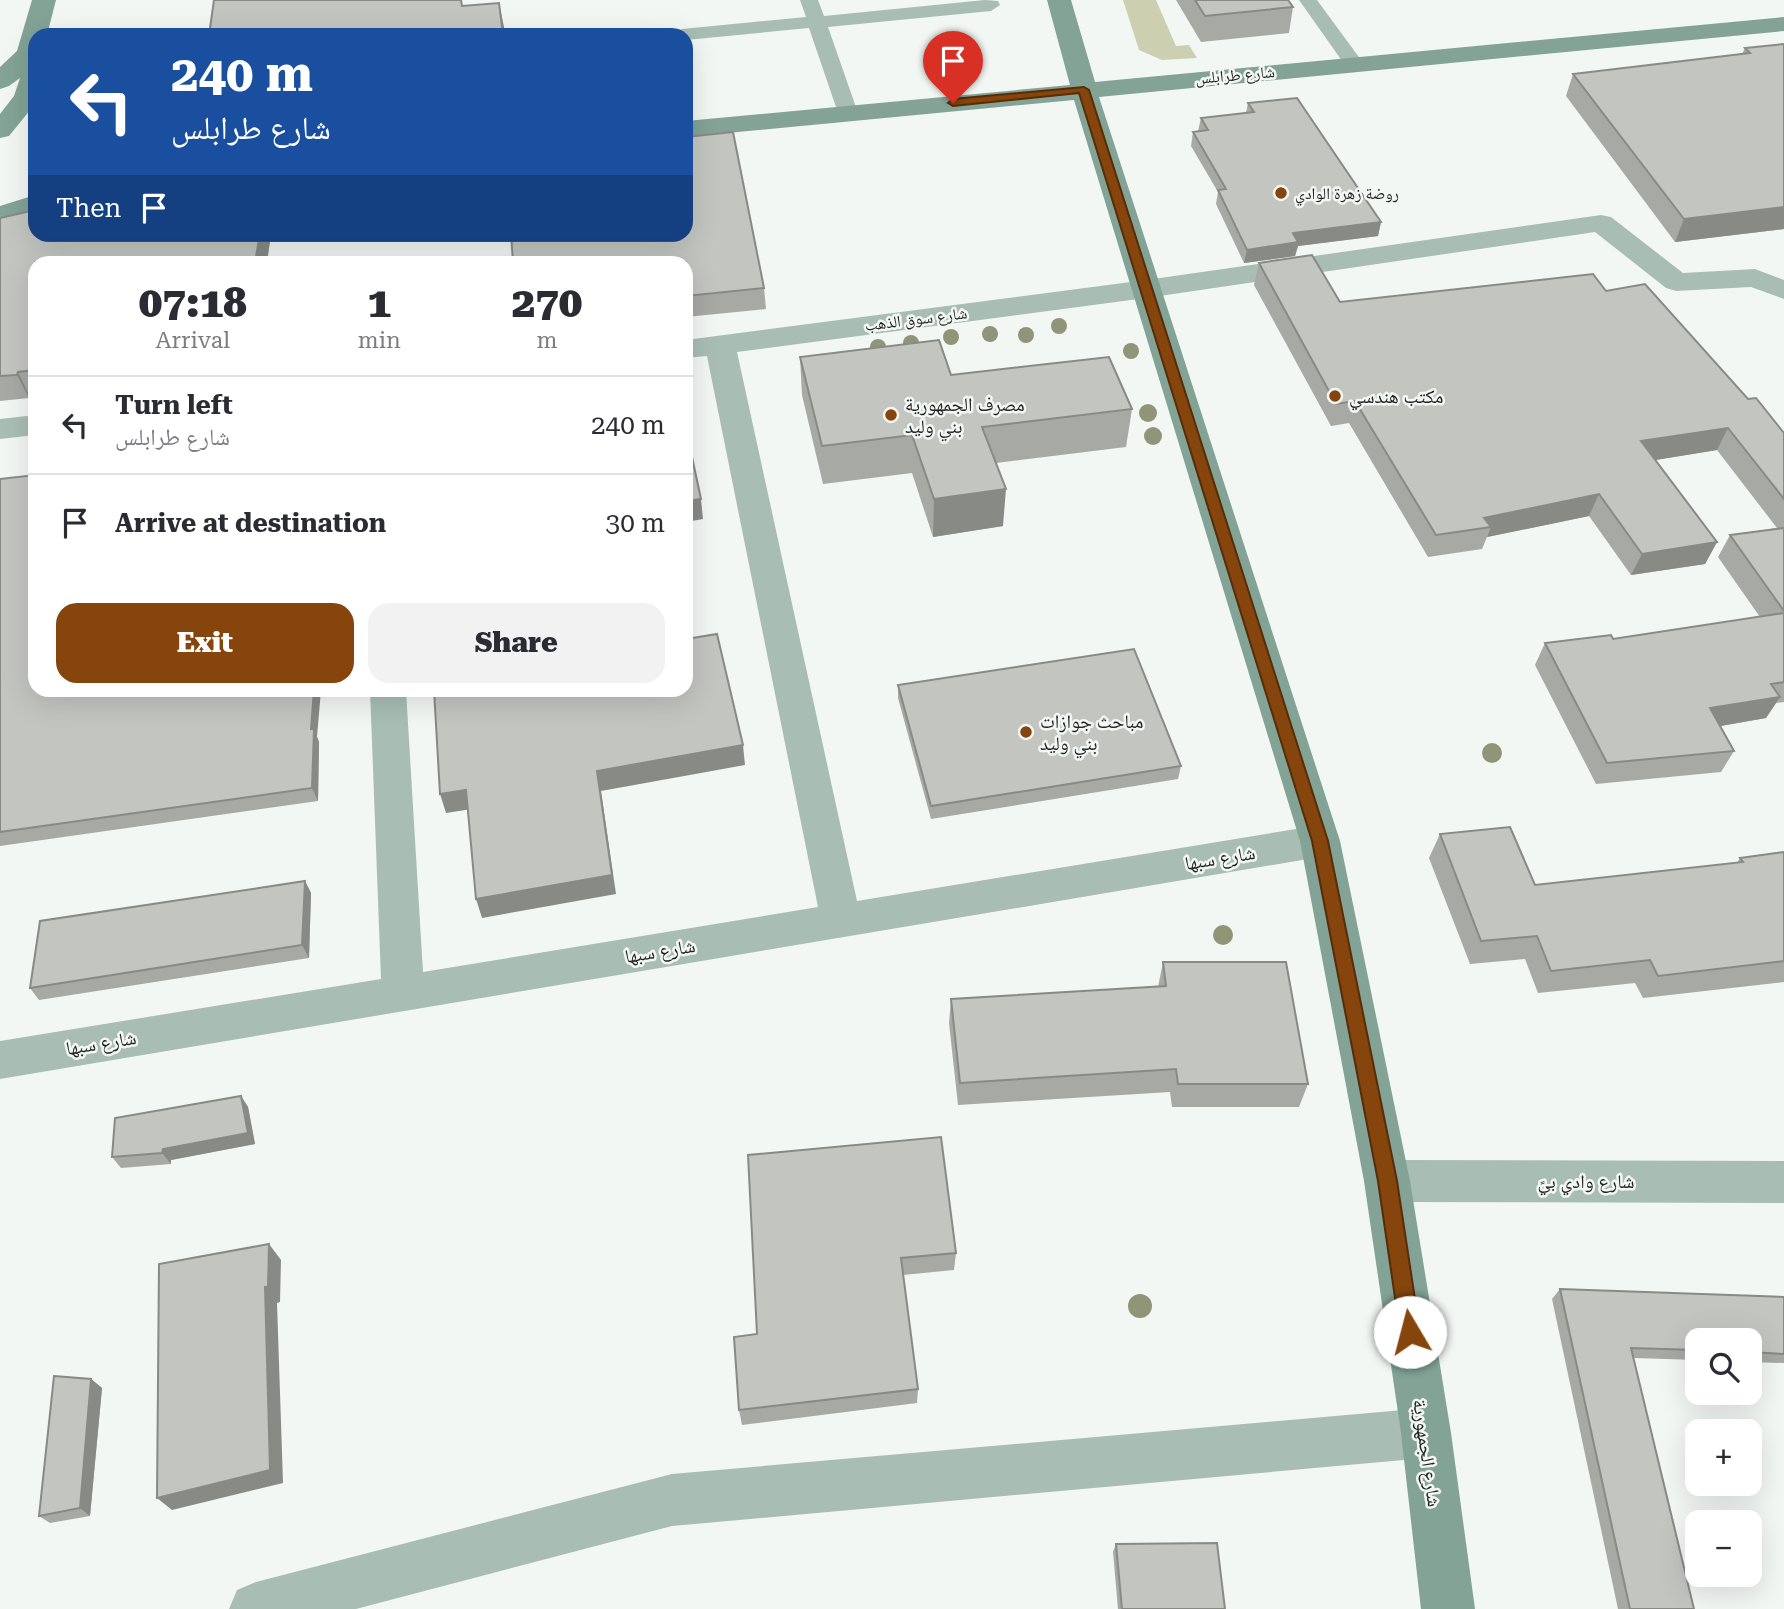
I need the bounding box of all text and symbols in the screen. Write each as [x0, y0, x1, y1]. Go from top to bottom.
pin [923, 31, 983, 103]
icon: arrive [934, 42, 972, 80]
text: 240 m [171, 46, 313, 103]
icon: left [56, 56, 147, 147]
street label: شارع طرابلس [1194, 62, 1276, 89]
text: شارع طرابلس [171, 109, 331, 147]
place label: روضة زهرة الوادي [1295, 184, 1399, 206]
marker: روضة زهرة الوادي [1273, 185, 1289, 201]
icon: arrive [135, 189, 173, 227]
text: Then [56, 193, 121, 223]
text: 07:18 [139, 278, 247, 327]
text: 1 [367, 278, 391, 327]
text: 270 [512, 278, 582, 327]
street label: شارع سوق الذهب [864, 303, 968, 336]
text: Arrival [155, 327, 230, 354]
text: min [358, 327, 401, 354]
text: m [536, 327, 557, 354]
place label: مكتب هندسي [1349, 385, 1443, 411]
marker: مكتب هندسي [1327, 388, 1343, 404]
text: Turn left [115, 390, 233, 420]
place label: مصرف الجمهورية بني وليد [905, 393, 1025, 441]
icon: left [56, 406, 94, 444]
marker: مصرف الجمهورية بني وليد [883, 407, 899, 423]
text: 240 m [591, 410, 665, 440]
text: شارع طرابلس [115, 424, 230, 451]
icon: arrive [56, 504, 94, 542]
text: Arrive at destination [115, 508, 386, 538]
text: 30 m [606, 508, 665, 538]
button: Exit [56, 603, 354, 683]
button: Share [368, 603, 665, 683]
place label: مباحث جوازات بني وليد [1040, 710, 1143, 758]
marker: مباحث جوازات بني وليد [1018, 724, 1034, 740]
street label: شارع سبها [1183, 841, 1257, 875]
street label: شارع سبها [623, 934, 697, 968]
street label: شارع سبها [64, 1026, 138, 1060]
street label: شارع وادي بيً [1537, 1170, 1635, 1196]
position arrow [1373, 1295, 1447, 1369]
map controls [1685, 1328, 1762, 1587]
button: search [1685, 1328, 1762, 1405]
street label: شارع الجمهورية [1408, 1398, 1446, 1508]
button: + [1685, 1419, 1762, 1496]
button: − [1685, 1510, 1762, 1587]

